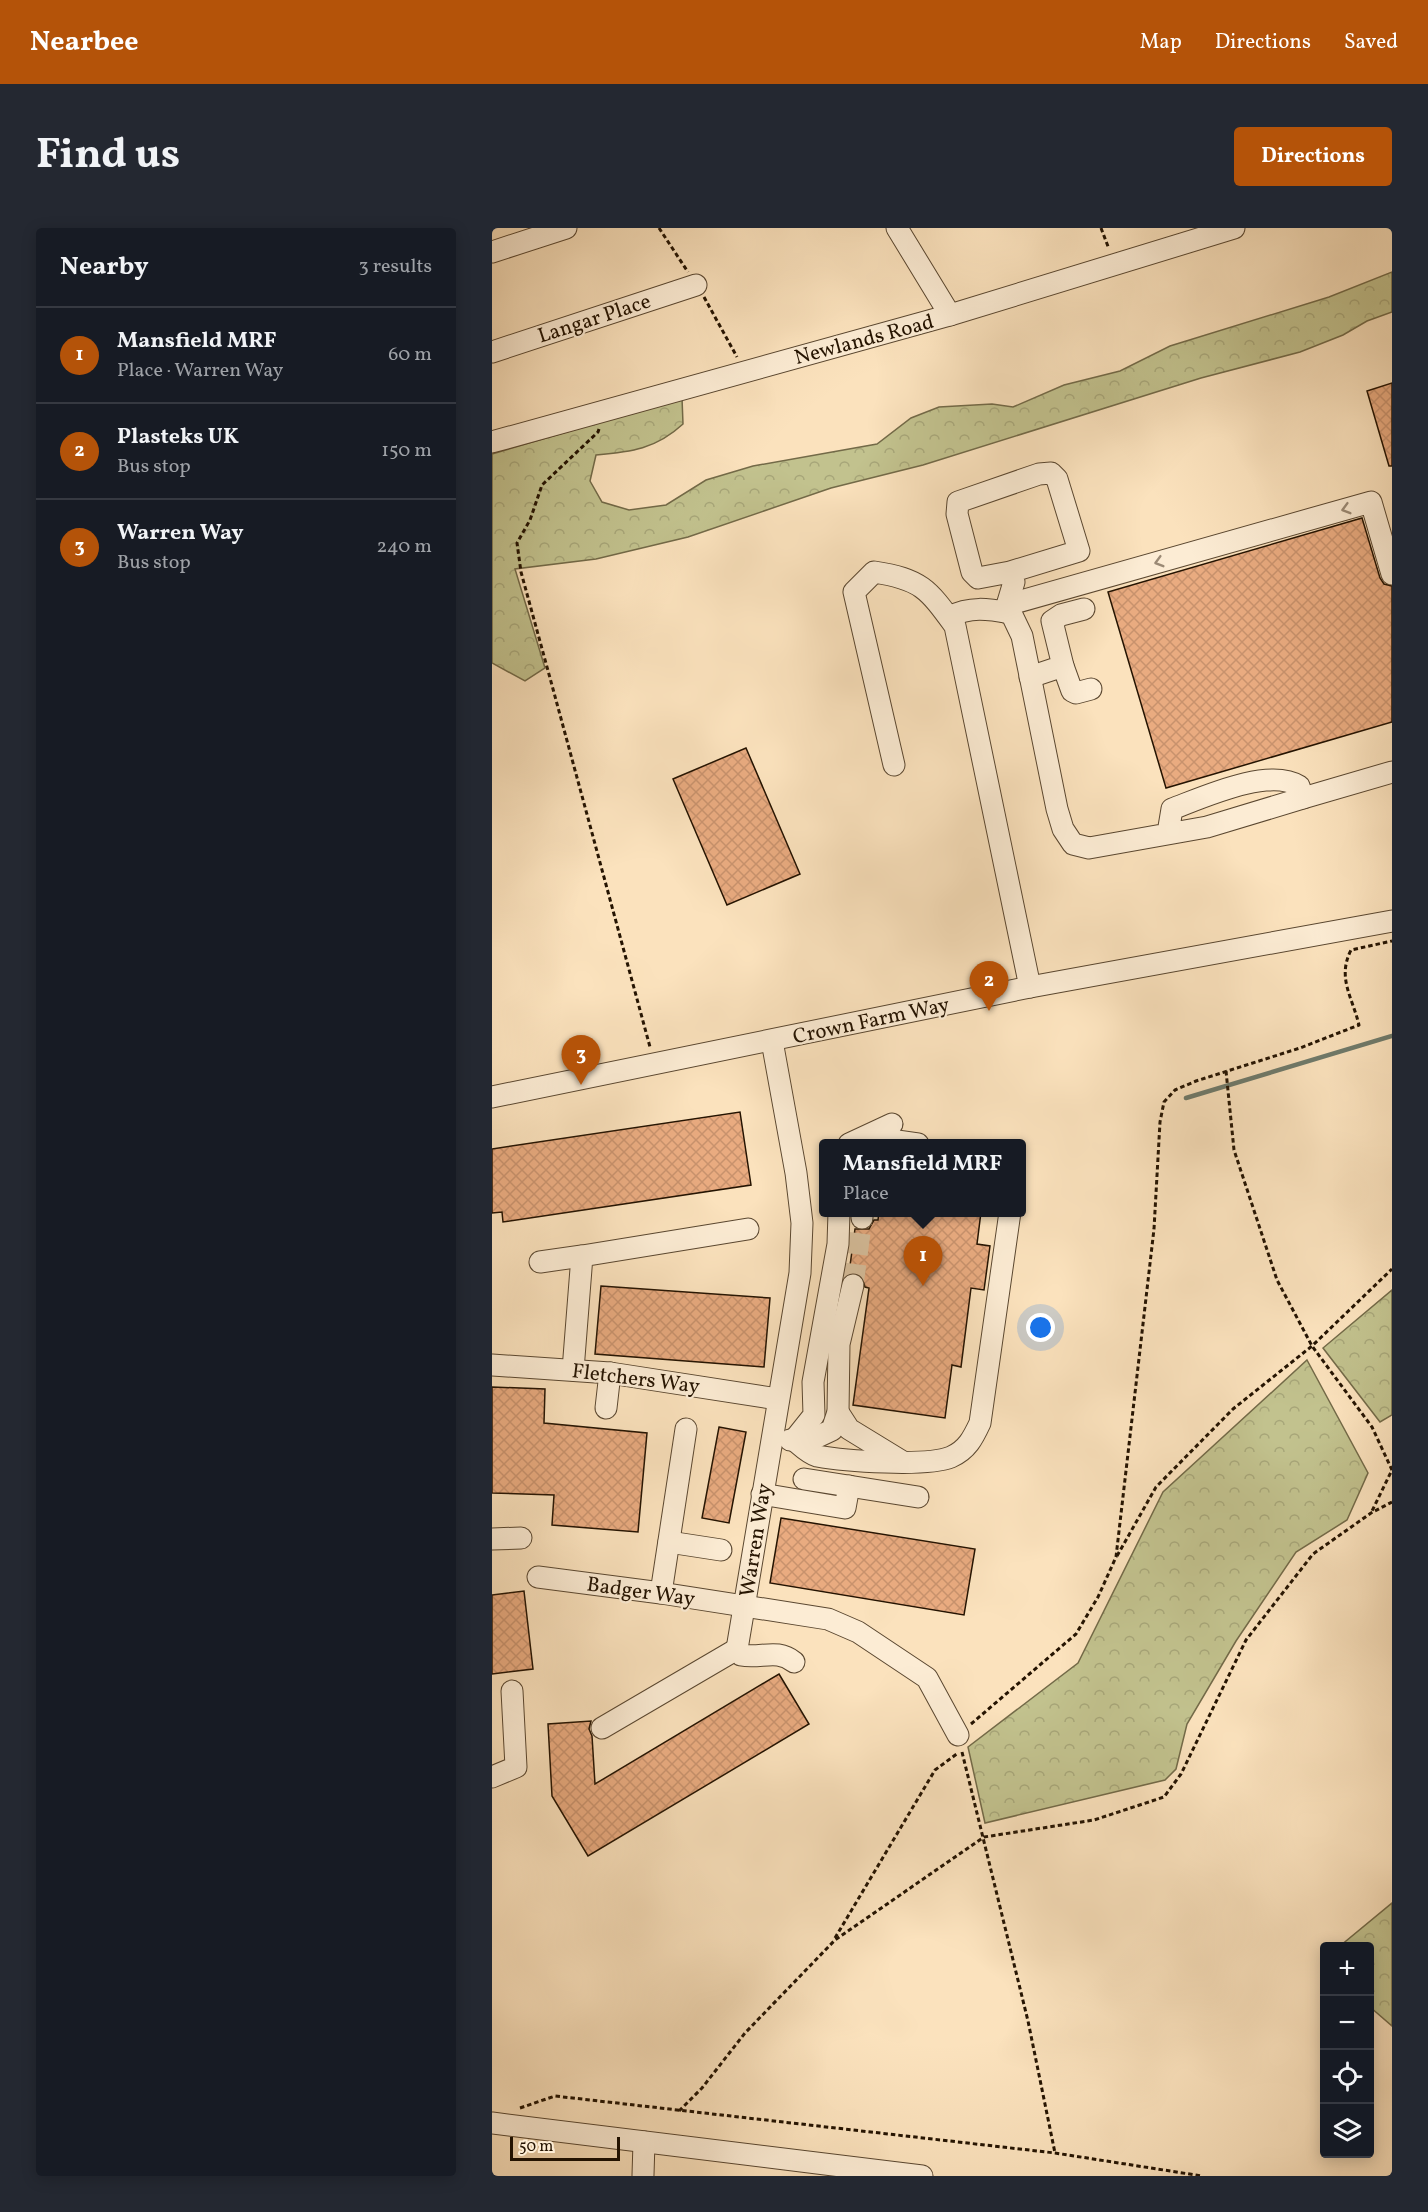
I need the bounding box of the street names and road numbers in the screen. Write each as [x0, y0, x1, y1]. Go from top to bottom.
street label: Langar Place [534, 288, 655, 351]
street label: Newlands Road [791, 308, 937, 373]
street label: Crown Farm Way [790, 991, 953, 1052]
street label: Fletchers Way [570, 1357, 702, 1402]
street label: Warren Way [733, 1481, 780, 1599]
street label: Badger Way [585, 1571, 698, 1615]

